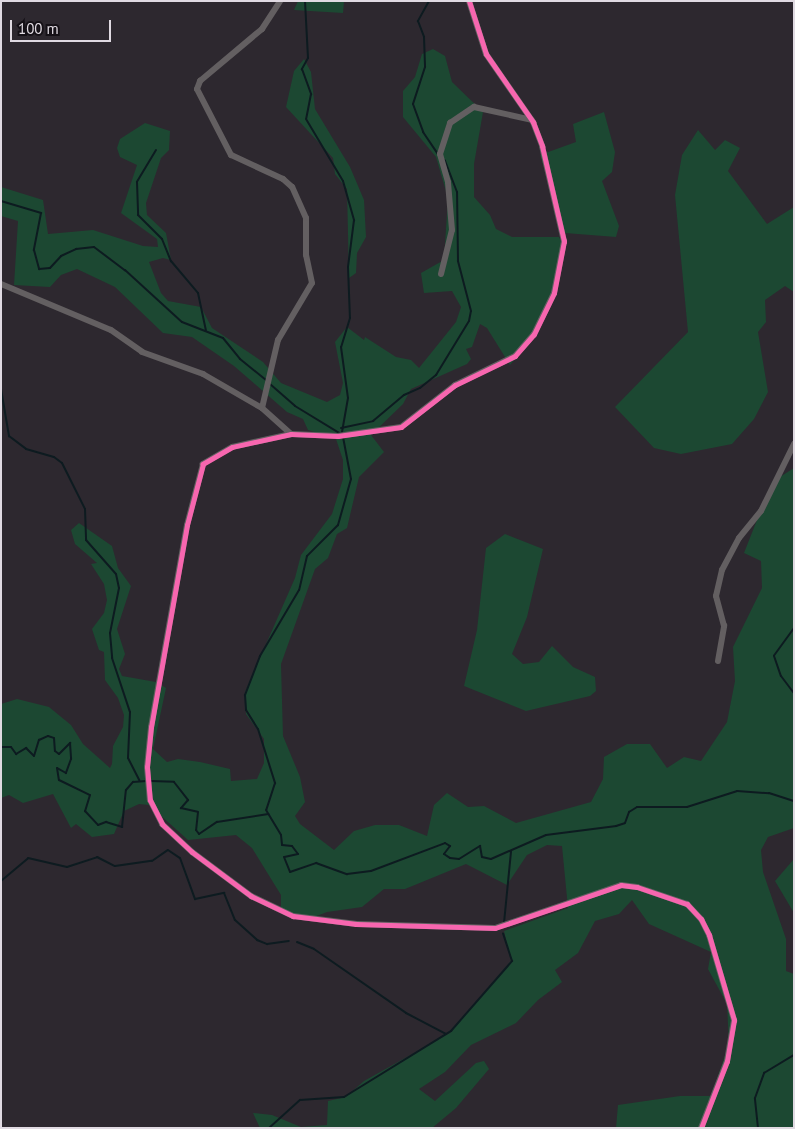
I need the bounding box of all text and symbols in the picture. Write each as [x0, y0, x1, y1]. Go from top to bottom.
scale bar [12, 10, 114, 42]
text: 100 m [18, 19, 59, 38]

